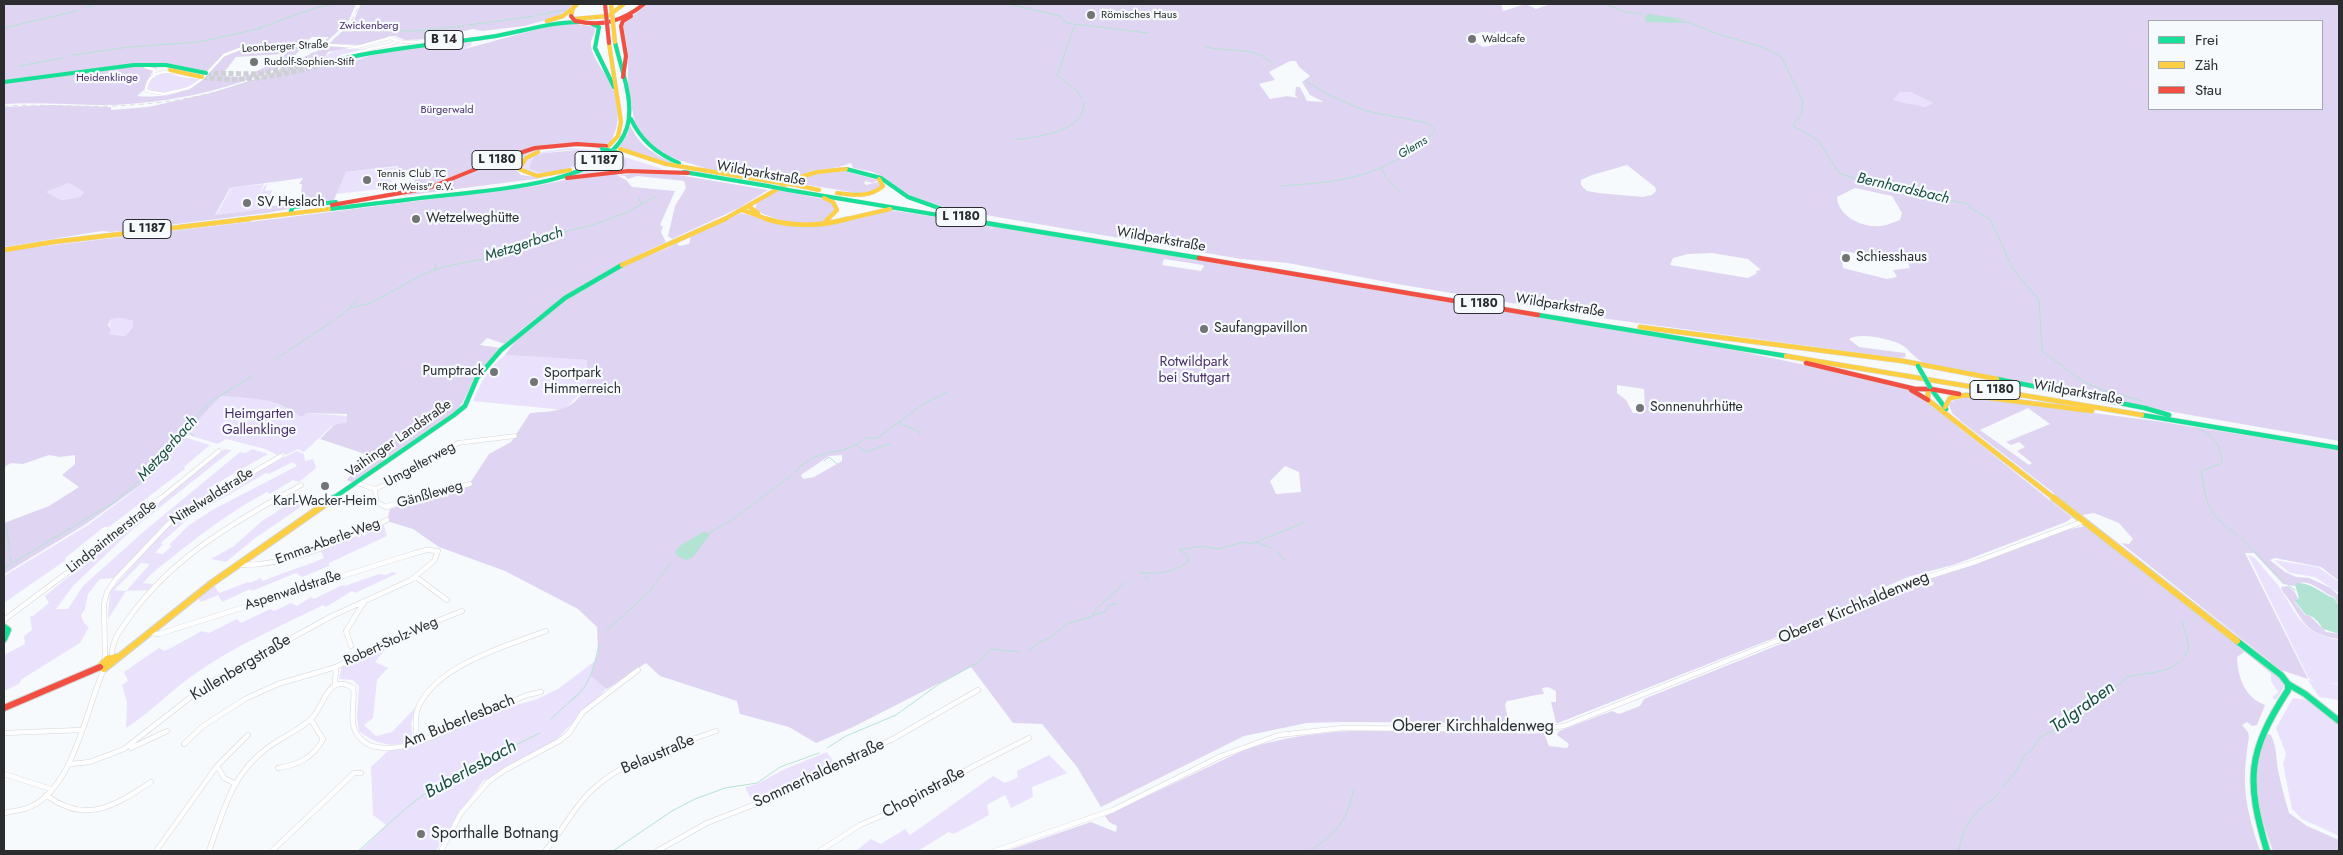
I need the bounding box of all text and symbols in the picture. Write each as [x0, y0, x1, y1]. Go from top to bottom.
place label: Römisches Haus [1101, 8, 1177, 22]
marker: Römisches Haus [1085, 9, 1097, 21]
park label: Zwickenberg [340, 19, 398, 33]
legend [2148, 20, 2323, 110]
text: Frei [2195, 29, 2219, 51]
road number: B 14 [425, 30, 463, 50]
place label: Waldcafe [1482, 32, 1525, 46]
marker: Waldcafe [1466, 33, 1478, 45]
street label: Leonberger Straße [241, 38, 329, 56]
text: Zäh [2195, 54, 2218, 76]
place label: Rudolf-Sophien-Stift [264, 55, 354, 69]
marker: Rudolf-Sophien-Stift [248, 56, 260, 68]
park label: Heidenklinge [76, 71, 138, 85]
text: Stau [2195, 79, 2222, 101]
park label: Bürgerwald [420, 103, 474, 117]
water label: Glems [1396, 134, 1430, 162]
road number: L 1180 [472, 150, 522, 170]
road number: L 1187 [575, 152, 623, 170]
street label: Wildparkstraße [715, 158, 807, 190]
place label: Tennis Club TC "Rot Weiss" e.V. [377, 167, 454, 193]
water label: Bernhardsbach [1855, 170, 1951, 208]
marker: Tennis Club TC "Rot Weiss" e.V. [361, 174, 373, 186]
place label: SV Heslach [257, 195, 325, 211]
marker: SV Heslach [241, 197, 253, 209]
road number: L 1180 [936, 208, 986, 226]
place label: Wetzelweghütte [426, 211, 519, 227]
marker: Wetzelweghütte [410, 213, 422, 225]
road number: L 1187 [123, 220, 171, 238]
water label: Metzgerbach [483, 224, 565, 266]
street label: Wildparkstraße [1115, 224, 1207, 256]
place label: Schiesshaus [1856, 250, 1927, 266]
marker: Schiesshaus [1840, 252, 1852, 264]
street label: Wildparkstraße [1514, 291, 1606, 321]
road number: L 1180 [1454, 294, 1504, 314]
place label: Saufangpavillon [1214, 321, 1308, 337]
marker: Saufangpavillon [1198, 323, 1210, 335]
park label: Rotwildpark bei Stuttgart [1158, 355, 1230, 388]
place label: Pumptrack [423, 364, 484, 380]
marker: Pumptrack [488, 366, 500, 378]
place label: Sportpark Himmerreich [544, 366, 621, 398]
marker: Sportpark Himmerreich [528, 376, 540, 388]
street label: Wildparkstraße [2032, 377, 2124, 409]
road number: L 1180 [1970, 380, 2020, 400]
street label: Vaihinger Landstraße [343, 396, 455, 482]
place label: Sonnenuhrhütte [1650, 400, 1743, 416]
marker: Sonnenuhrhütte [1634, 402, 1646, 414]
park label: Heimgarten Gallenklinge [222, 407, 296, 440]
water label: Metzgerbach [134, 413, 202, 485]
street label: Umgelterweg [382, 439, 458, 491]
street label: Nittelwaldstraße [167, 465, 257, 529]
street label: Gänßleweg [395, 478, 465, 512]
marker: Karl-Wacker-Heim [319, 480, 331, 492]
place label: Karl-Wacker-Heim [273, 494, 377, 510]
street label: Lindpaintnerstraße [64, 497, 160, 577]
street label: Emma-Aberle-Weg [274, 515, 382, 569]
street label: Aspenwaldstraße [243, 567, 343, 615]
street label: Oberer Kirchhaldenweg [1776, 568, 1932, 648]
street label: Robert-Stolz-Weg [341, 614, 441, 670]
street label: Kullenbergstraße [187, 631, 295, 705]
water label: Talgraben [2047, 677, 2119, 739]
street label: Am Buberlesbach [400, 691, 518, 753]
street label: Oberer Kirchhaldenweg [1392, 717, 1554, 737]
street label: Belaustraße [618, 731, 698, 779]
street label: Sommerhaldenstraße [750, 735, 888, 813]
water label: Buberlesbach [421, 736, 521, 804]
street label: Chopinstraße [880, 763, 968, 823]
place label: Sporthalle Botnang [431, 824, 559, 844]
marker: Sporthalle Botnang [415, 828, 427, 840]

